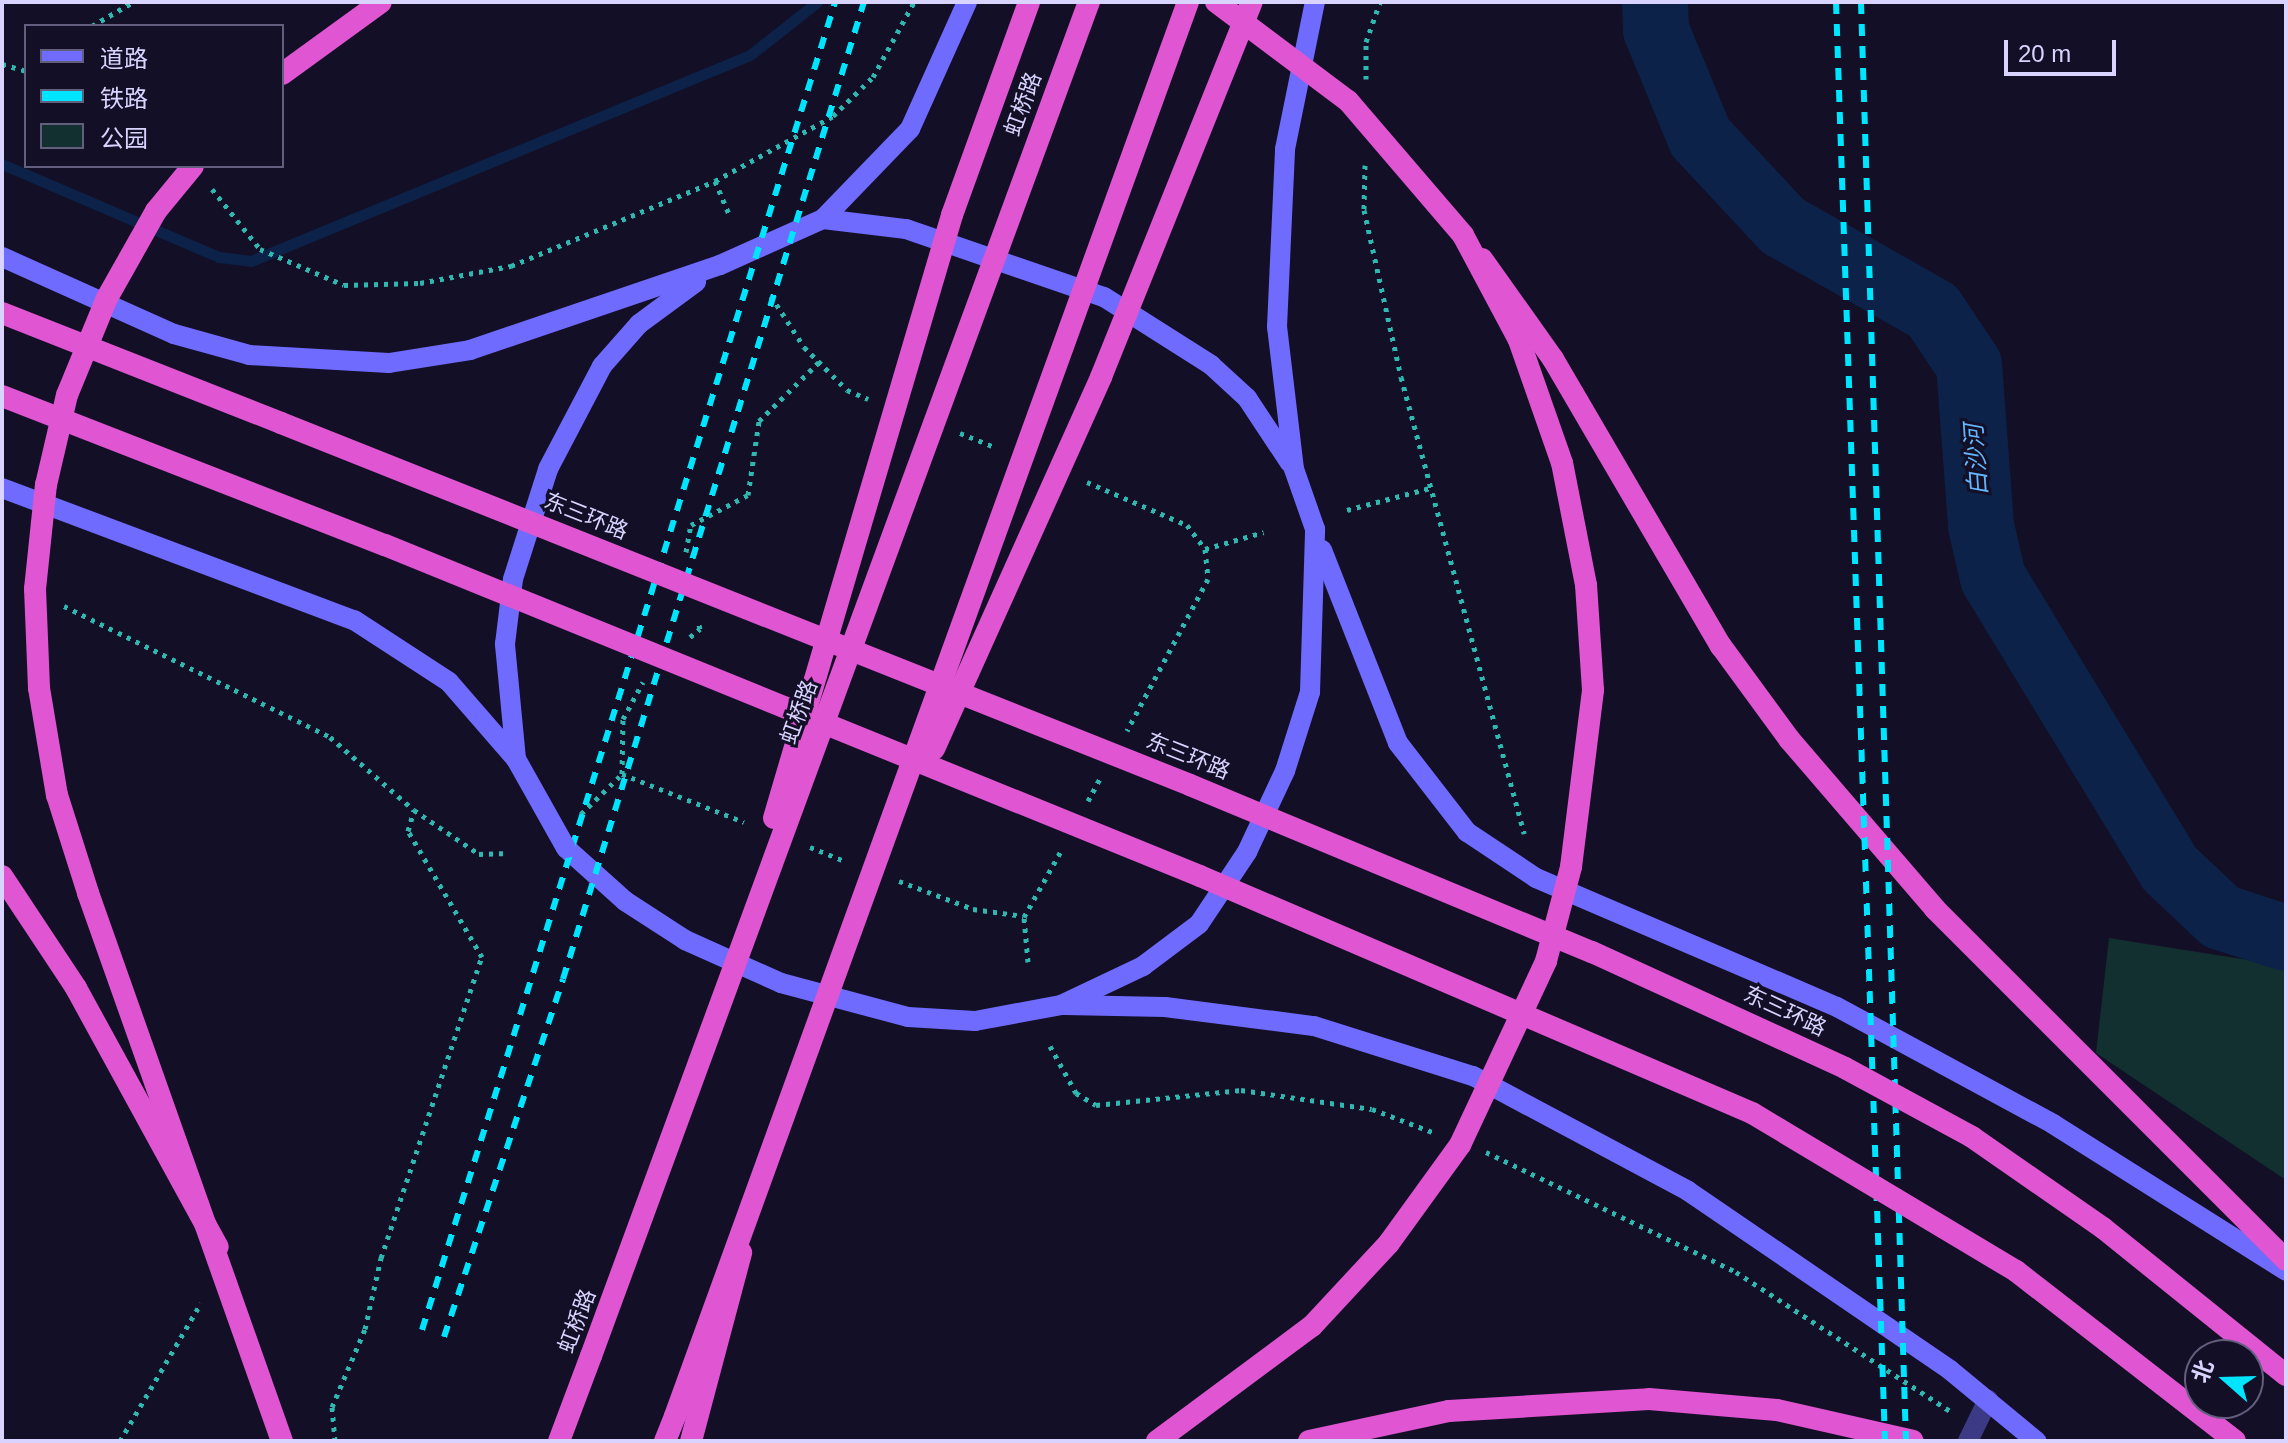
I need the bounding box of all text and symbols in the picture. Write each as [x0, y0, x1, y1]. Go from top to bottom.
legend [24, 24, 284, 168]
scale bar [2008, 24, 2120, 74]
text: 20 m [2018, 40, 2071, 67]
text: 道路 [100, 45, 148, 72]
street label: 虹桥路 [999, 68, 1047, 140]
text: 铁路 [100, 85, 148, 112]
text: 公园 [100, 125, 148, 152]
water label: 白沙河 [1959, 423, 1993, 497]
street label: 东三环路 [540, 487, 632, 545]
street label: 虹桥路 [775, 676, 823, 748]
street label: 东三环路 [1142, 727, 1234, 785]
street label: 东三环路 [1740, 980, 1830, 1042]
street label: 虹桥路 [553, 1285, 601, 1357]
north arrow [2184, 1339, 2264, 1419]
text: 北 [2187, 1357, 2218, 1386]

